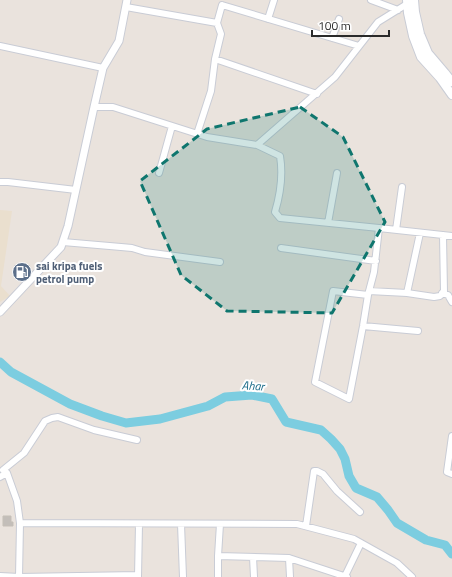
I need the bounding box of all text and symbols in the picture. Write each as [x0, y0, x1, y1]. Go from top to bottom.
scale bar [312, 12, 389, 38]
text: 100 m [318, 16, 351, 35]
place label: sai kripa fuels petrol pump [36, 258, 102, 287]
fuel station icon: sai kripa fuels petrol pump [11, 261, 33, 283]
water label: Ahar [241, 375, 267, 396]

